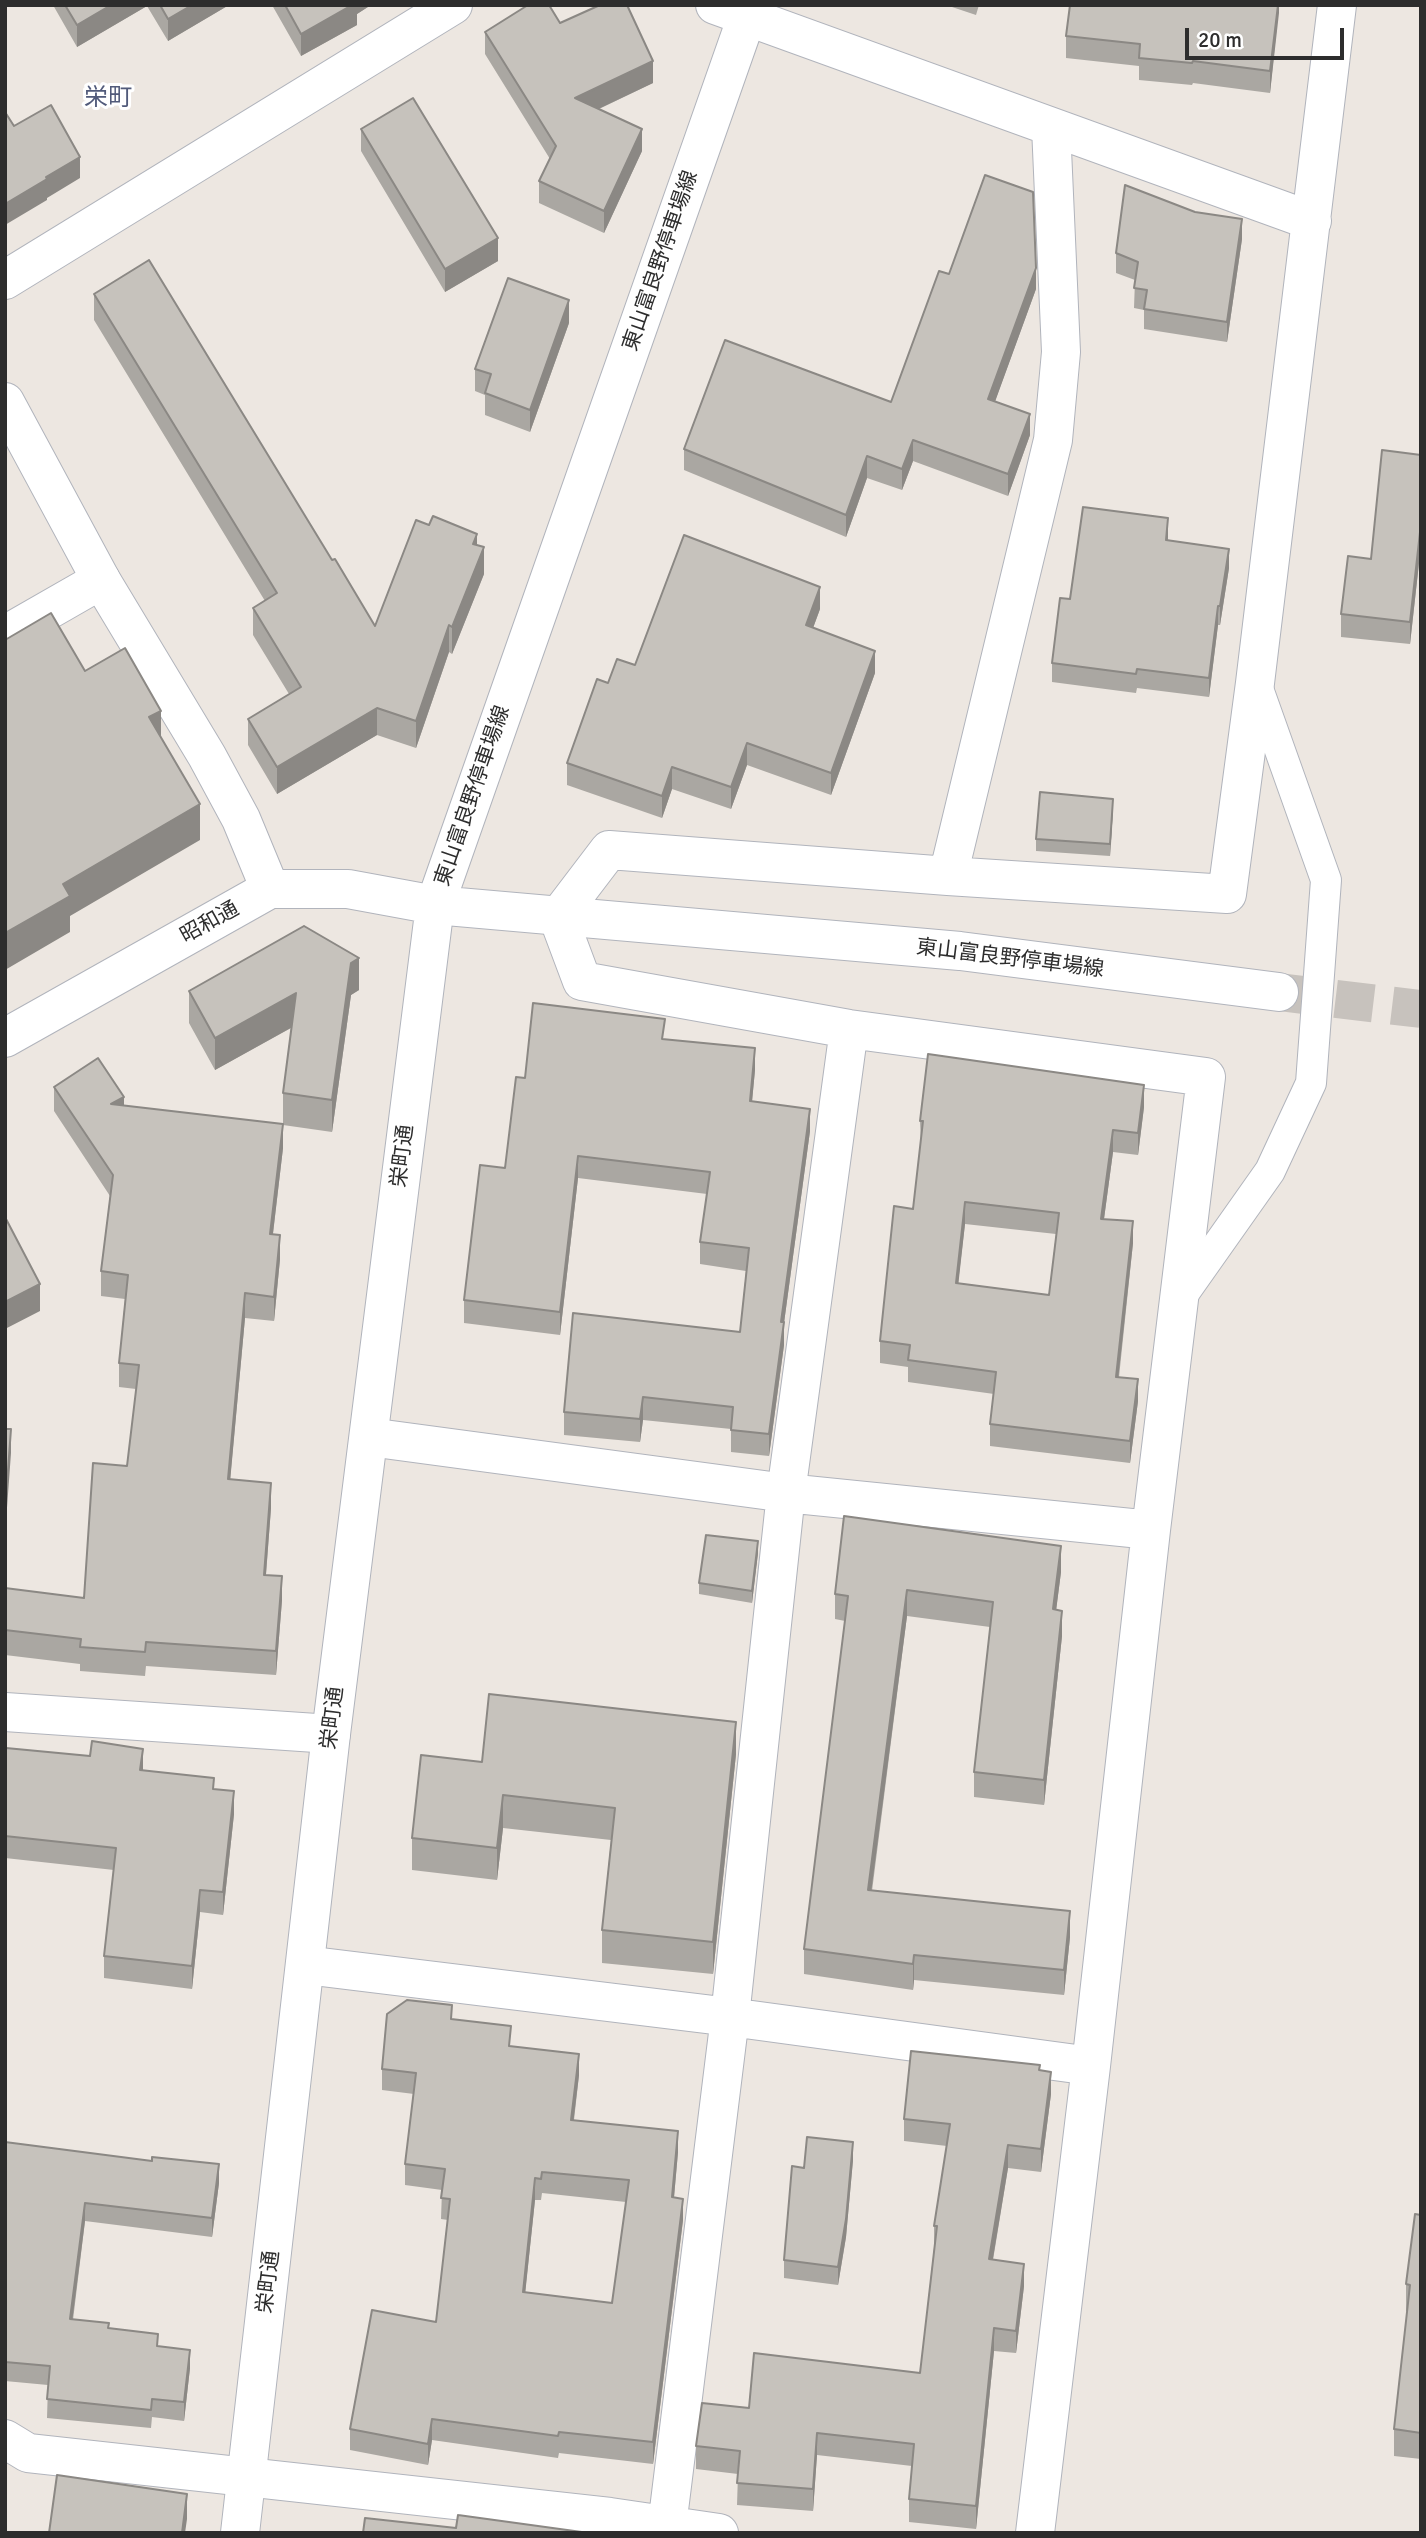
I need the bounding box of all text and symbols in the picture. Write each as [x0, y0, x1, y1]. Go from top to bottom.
scale bar [1188, 14, 1347, 58]
text: 20 m [1198, 27, 1242, 53]
district label: 栄町 [84, 85, 132, 113]
street label: 東山富良野停車場線 [618, 168, 704, 354]
street label: 東山富良野停車場線 [430, 703, 516, 889]
street label: 昭和通 [176, 897, 244, 949]
street label: 東山富良野停車場線 [915, 935, 1105, 983]
street label: 栄町通 [387, 1123, 419, 1189]
street label: 栄町通 [317, 1685, 349, 1751]
street label: 栄町通 [253, 2249, 285, 2315]

